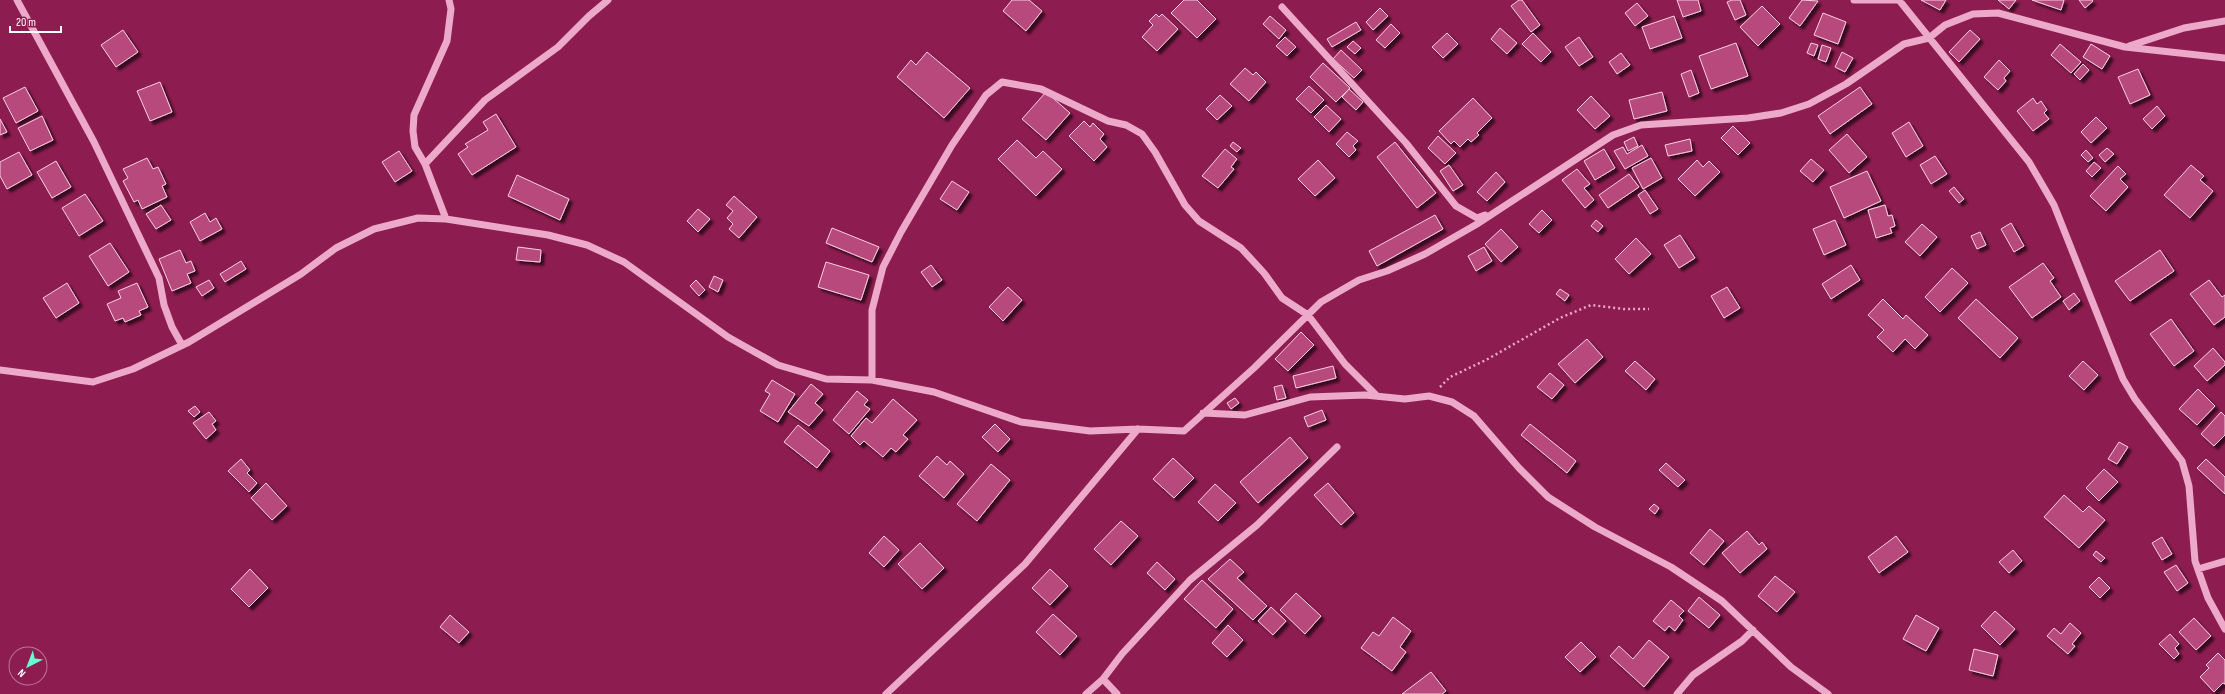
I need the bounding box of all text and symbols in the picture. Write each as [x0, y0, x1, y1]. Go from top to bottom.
scale bar [10, 8, 61, 34]
text: 20 m [16, 15, 36, 30]
north arrow [8, 646, 48, 686]
text: N [15, 666, 28, 680]

